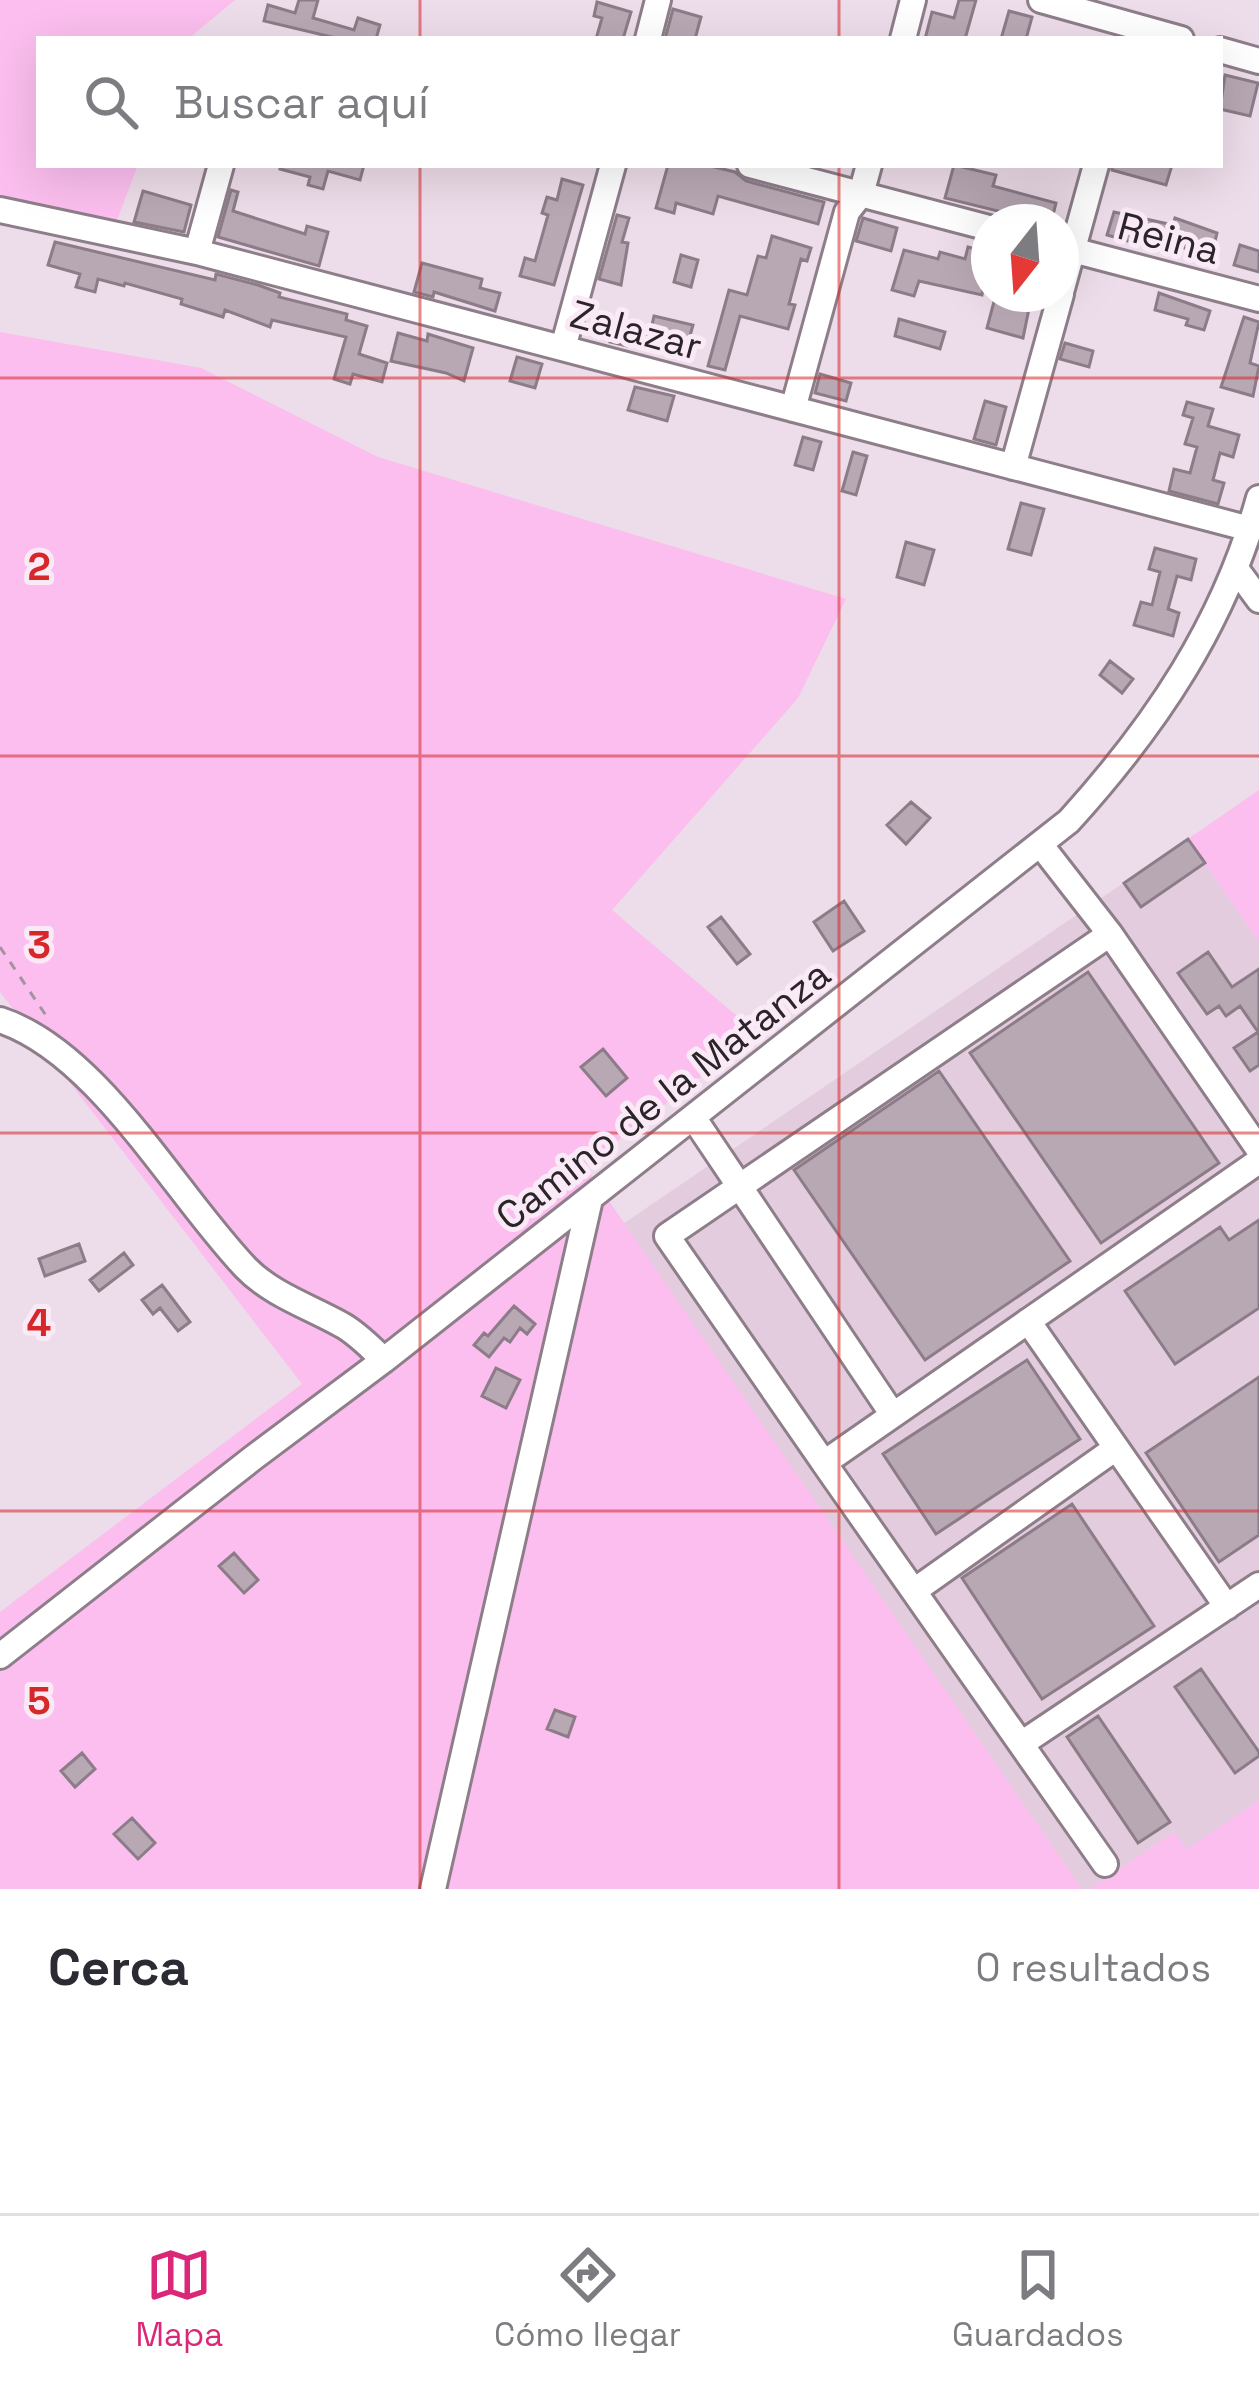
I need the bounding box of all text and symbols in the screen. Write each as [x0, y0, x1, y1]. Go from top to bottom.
search box [36, 36, 1223, 168]
icon: search [78, 69, 144, 135]
text: Buscar aquí [174, 74, 429, 131]
street label: Reina [1113, 201, 1225, 275]
north arrow [971, 204, 1079, 312]
street label: Zalazar [565, 289, 707, 371]
text: 2 [27, 542, 51, 591]
text: 3 [27, 920, 51, 969]
street label: Camino de la Matanza [486, 949, 840, 1241]
text: 4 [27, 1298, 51, 1347]
text: 5 [27, 1676, 51, 1725]
text: Cerca [48, 1935, 189, 2000]
text: 0 resultados [975, 1943, 1211, 1992]
tab: Mapa [135, 2242, 223, 2356]
tab: Cómo llegar [494, 2242, 681, 2356]
tab: Guardados [952, 2242, 1124, 2356]

